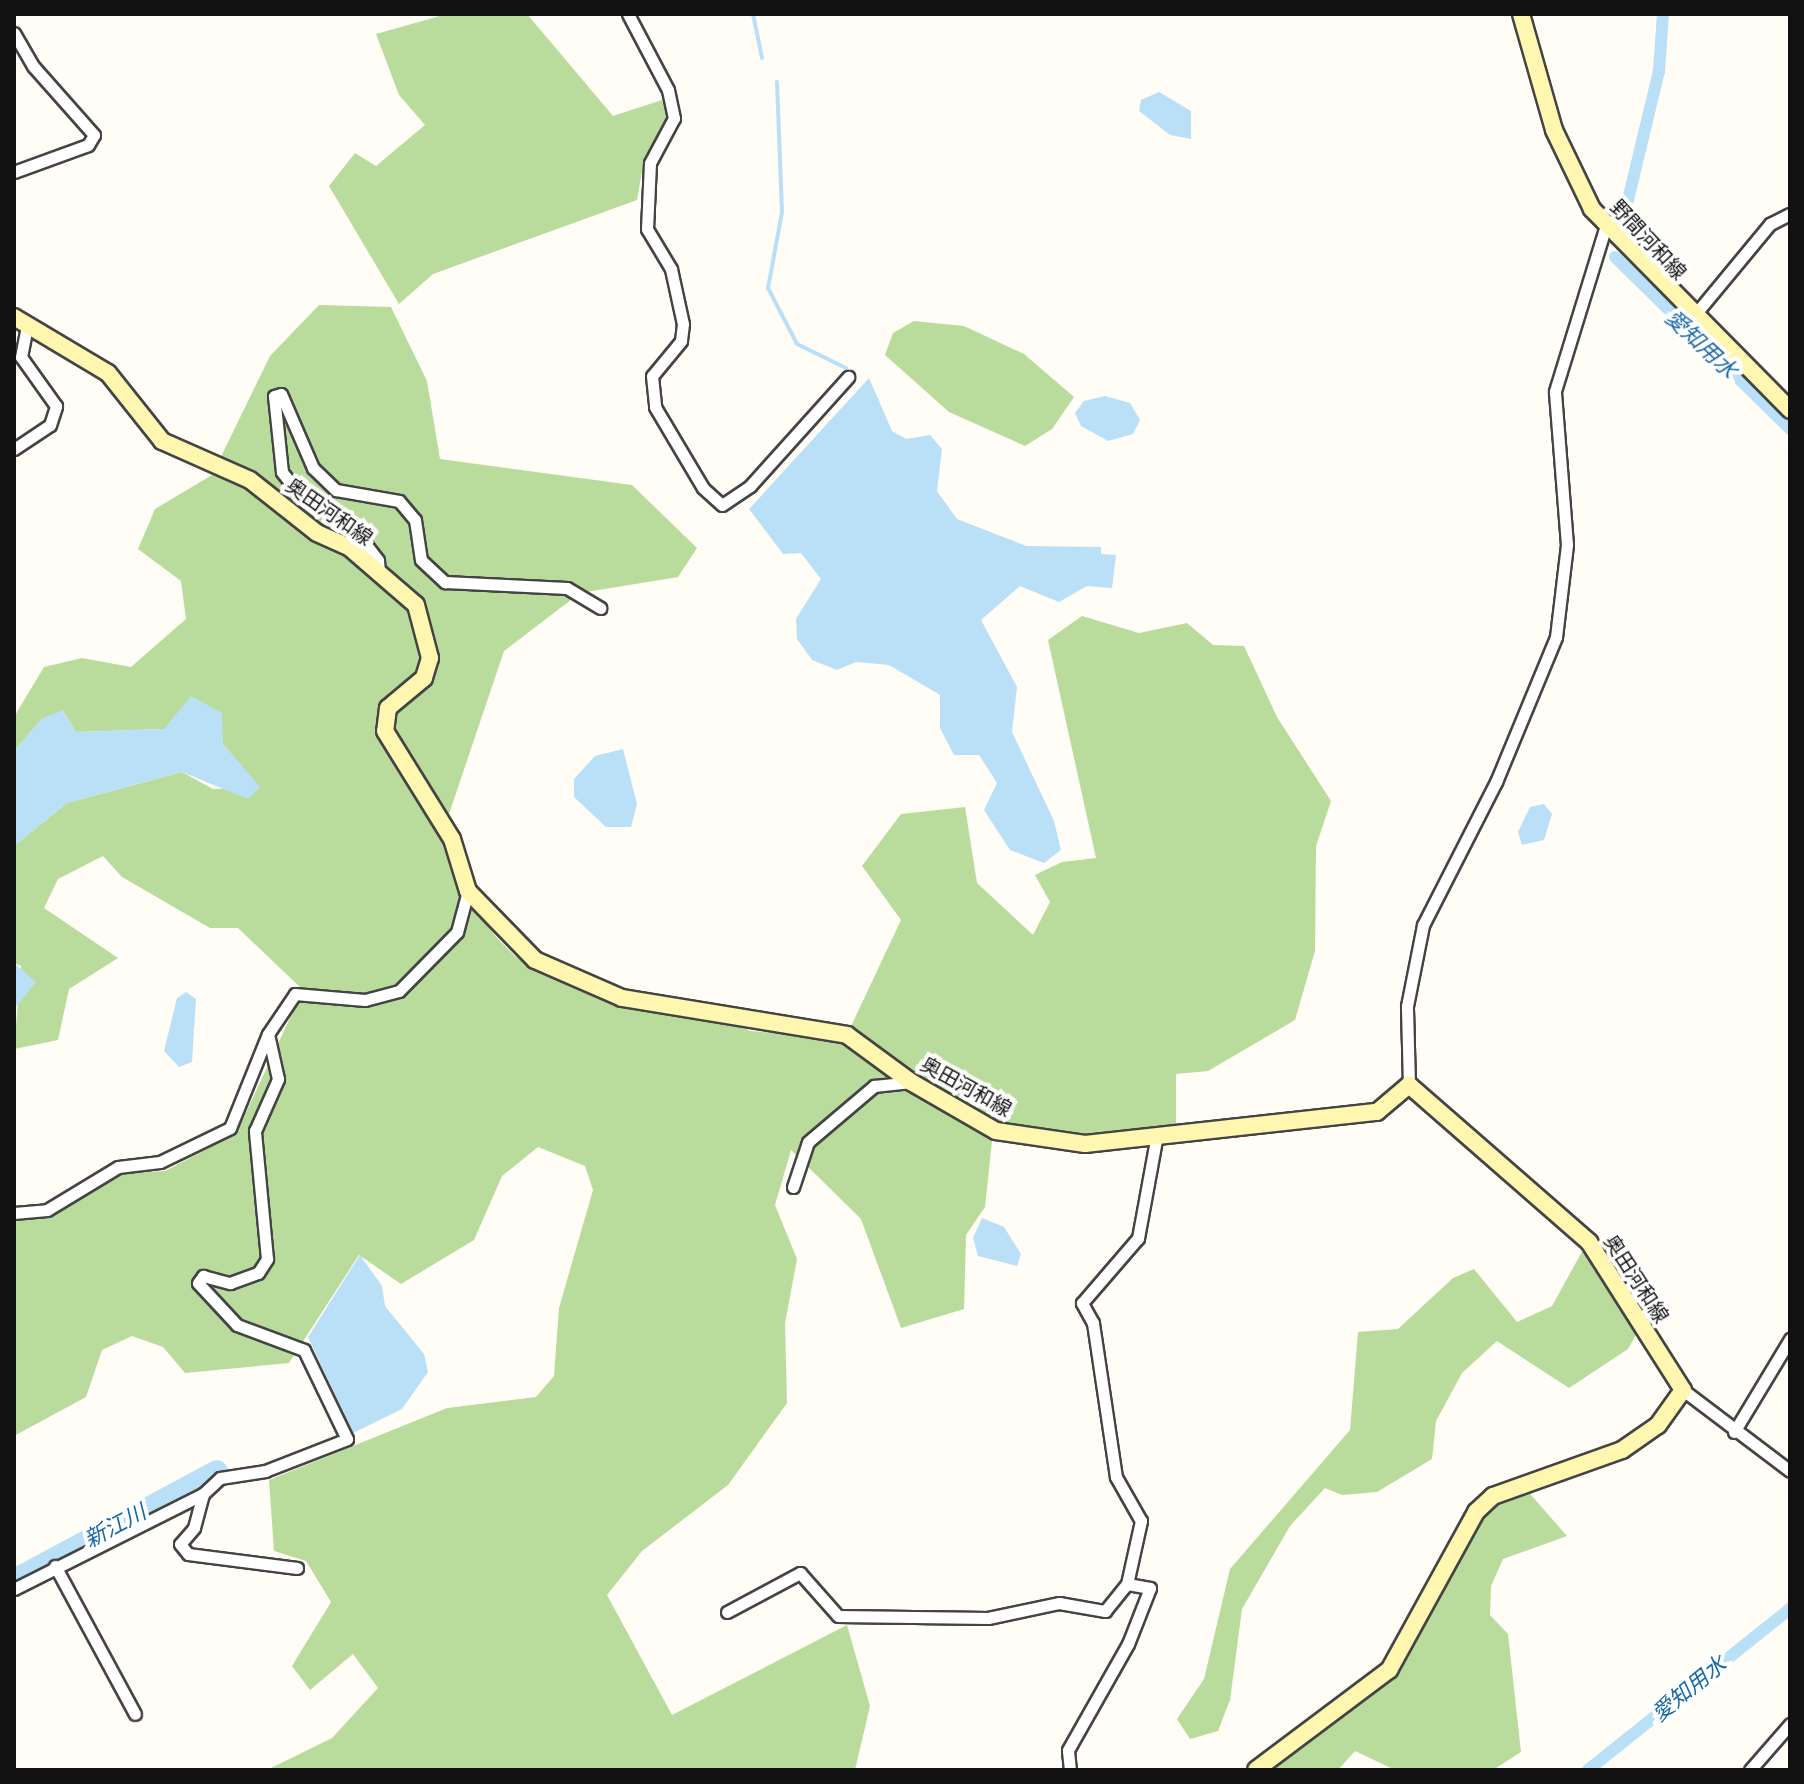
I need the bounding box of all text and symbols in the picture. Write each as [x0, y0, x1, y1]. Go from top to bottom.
street label: 野間河和線 [1605, 195, 1691, 285]
water label: 愛知用水 [1660, 304, 1742, 384]
street label: 奥田河和線 [281, 473, 377, 551]
street label: 奥田河和線 [916, 1052, 1016, 1122]
street label: 奥田河和線 [1599, 1231, 1673, 1327]
water label: 新江川 [80, 1499, 150, 1553]
water label: 愛知用水 [1646, 1651, 1732, 1727]

